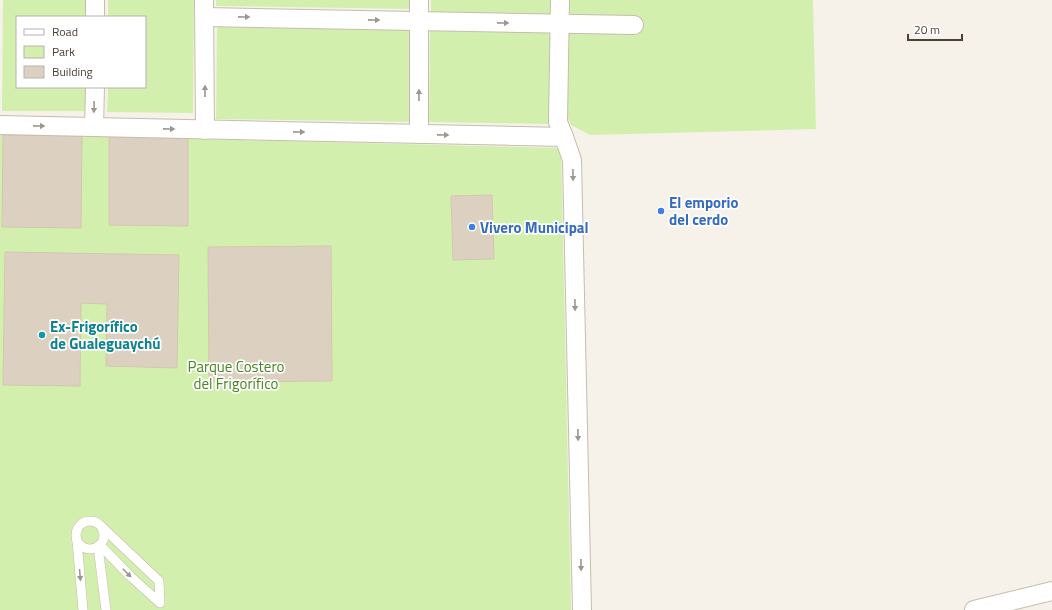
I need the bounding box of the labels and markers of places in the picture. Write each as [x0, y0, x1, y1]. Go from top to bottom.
place label: El emporio del cerdo [669, 191, 738, 231]
marker: El emporio del cerdo [656, 206, 666, 216]
place label: Vivero Municipal [480, 216, 589, 239]
marker: Vivero Municipal [467, 222, 477, 232]
place label: Ex-Frigorífico de Gualeguaychú [50, 315, 161, 355]
marker: Ex-Frigorífico de Gualeguaychú [37, 330, 47, 340]

